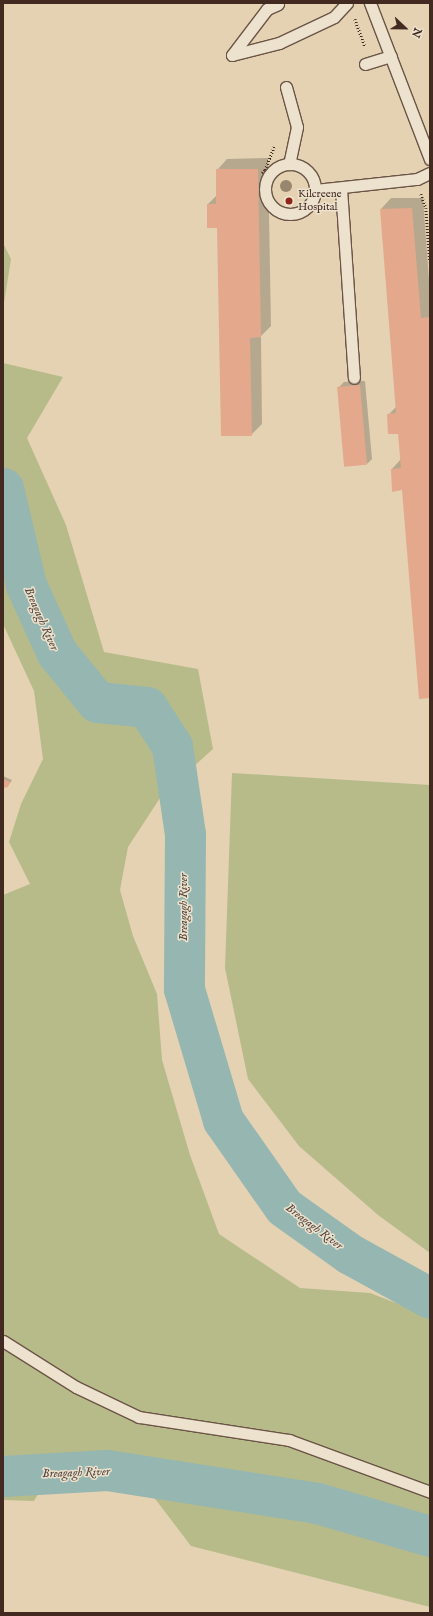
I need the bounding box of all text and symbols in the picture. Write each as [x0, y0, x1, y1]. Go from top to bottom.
north arrow [385, 8, 425, 48]
text: N [408, 25, 424, 40]
place label: Kilcreene Hospital [298, 188, 342, 214]
marker: Kilcreene Hospital [283, 195, 295, 207]
water label: Breagagh River [21, 585, 61, 653]
water label: Breagagh River [177, 873, 191, 941]
water label: Breagagh River [283, 1201, 345, 1253]
water label: Breagagh River [42, 1465, 110, 1481]

